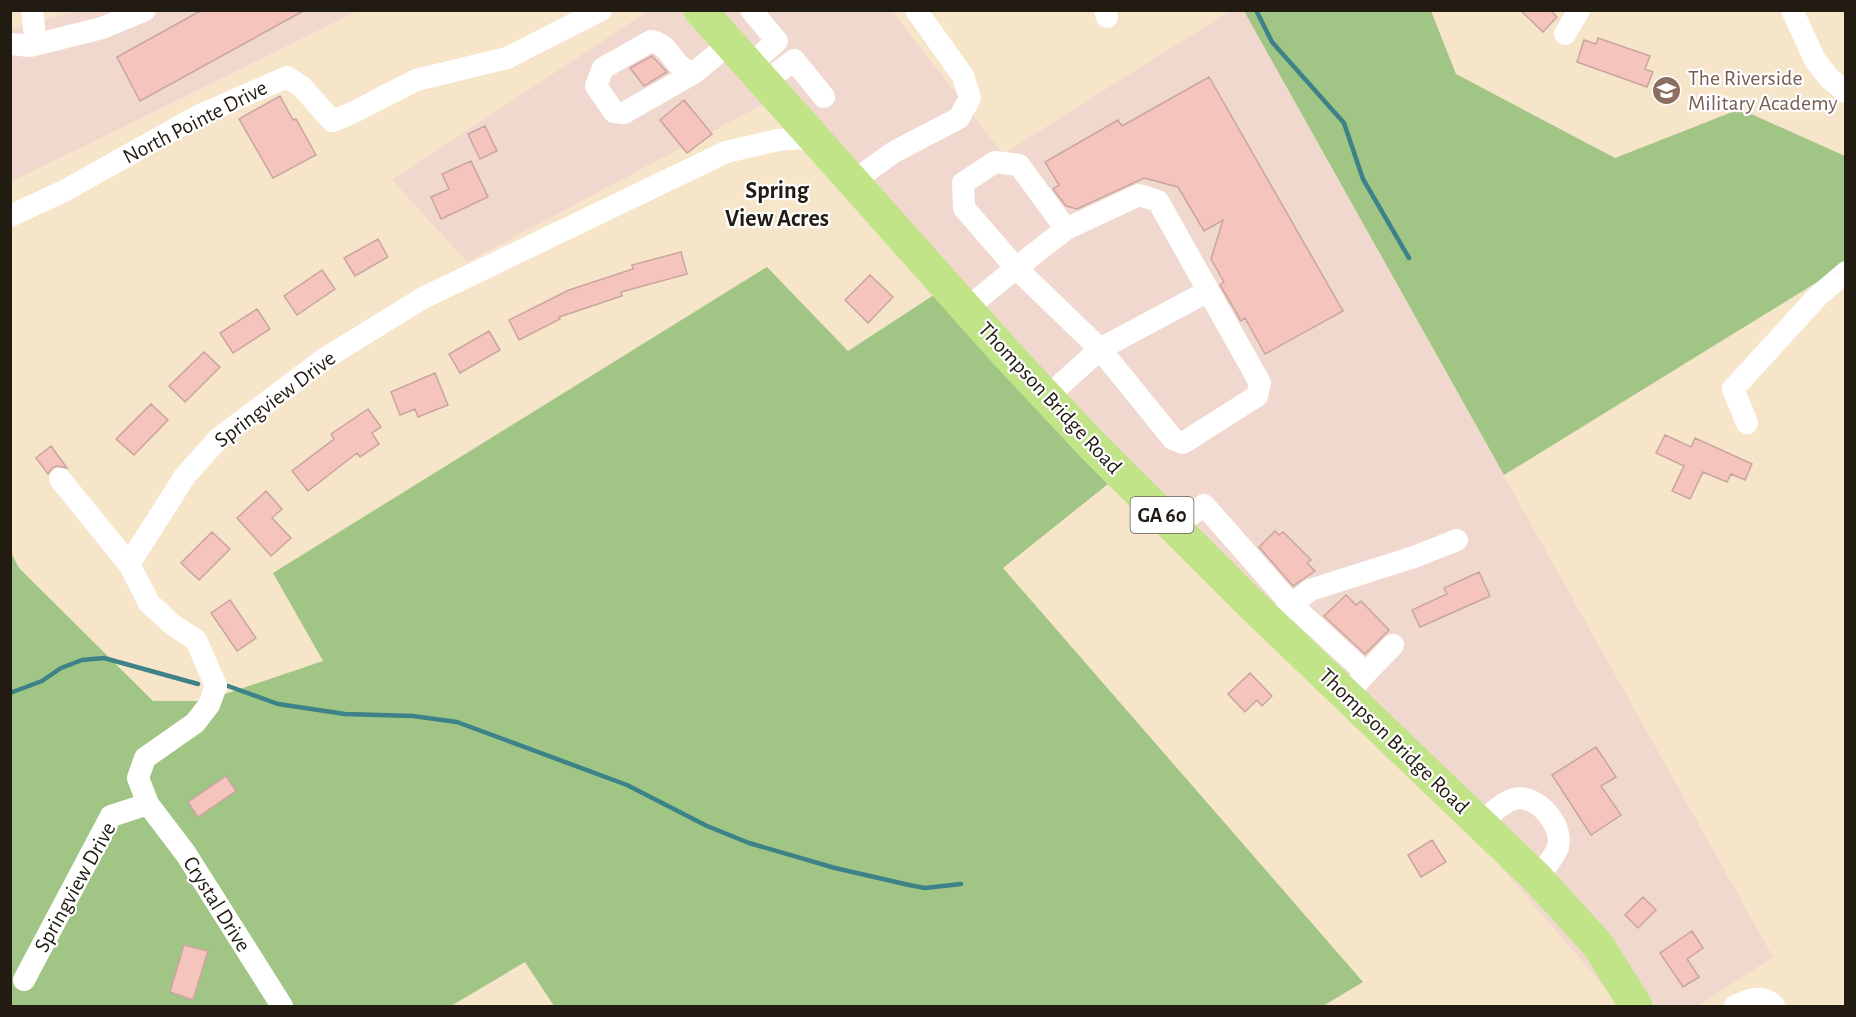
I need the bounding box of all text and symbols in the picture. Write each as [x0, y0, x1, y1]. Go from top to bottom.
place label: The Riverside Military Academy [1688, 67, 1838, 114]
school or university icon: The Riverside Military Academy [1651, 75, 1683, 107]
street label: North Pointe Drive [119, 76, 271, 168]
district label: Spring View Acres [725, 179, 829, 231]
street label: Thompson Bridge Road [974, 318, 1126, 478]
street label: Springview Drive [211, 347, 339, 451]
road number: GA 60 [1130, 497, 1194, 533]
street label: Thompson Bridge Road [1315, 664, 1473, 818]
street label: Springview Drive [30, 818, 120, 956]
street label: Crystal Drive [179, 852, 255, 956]

